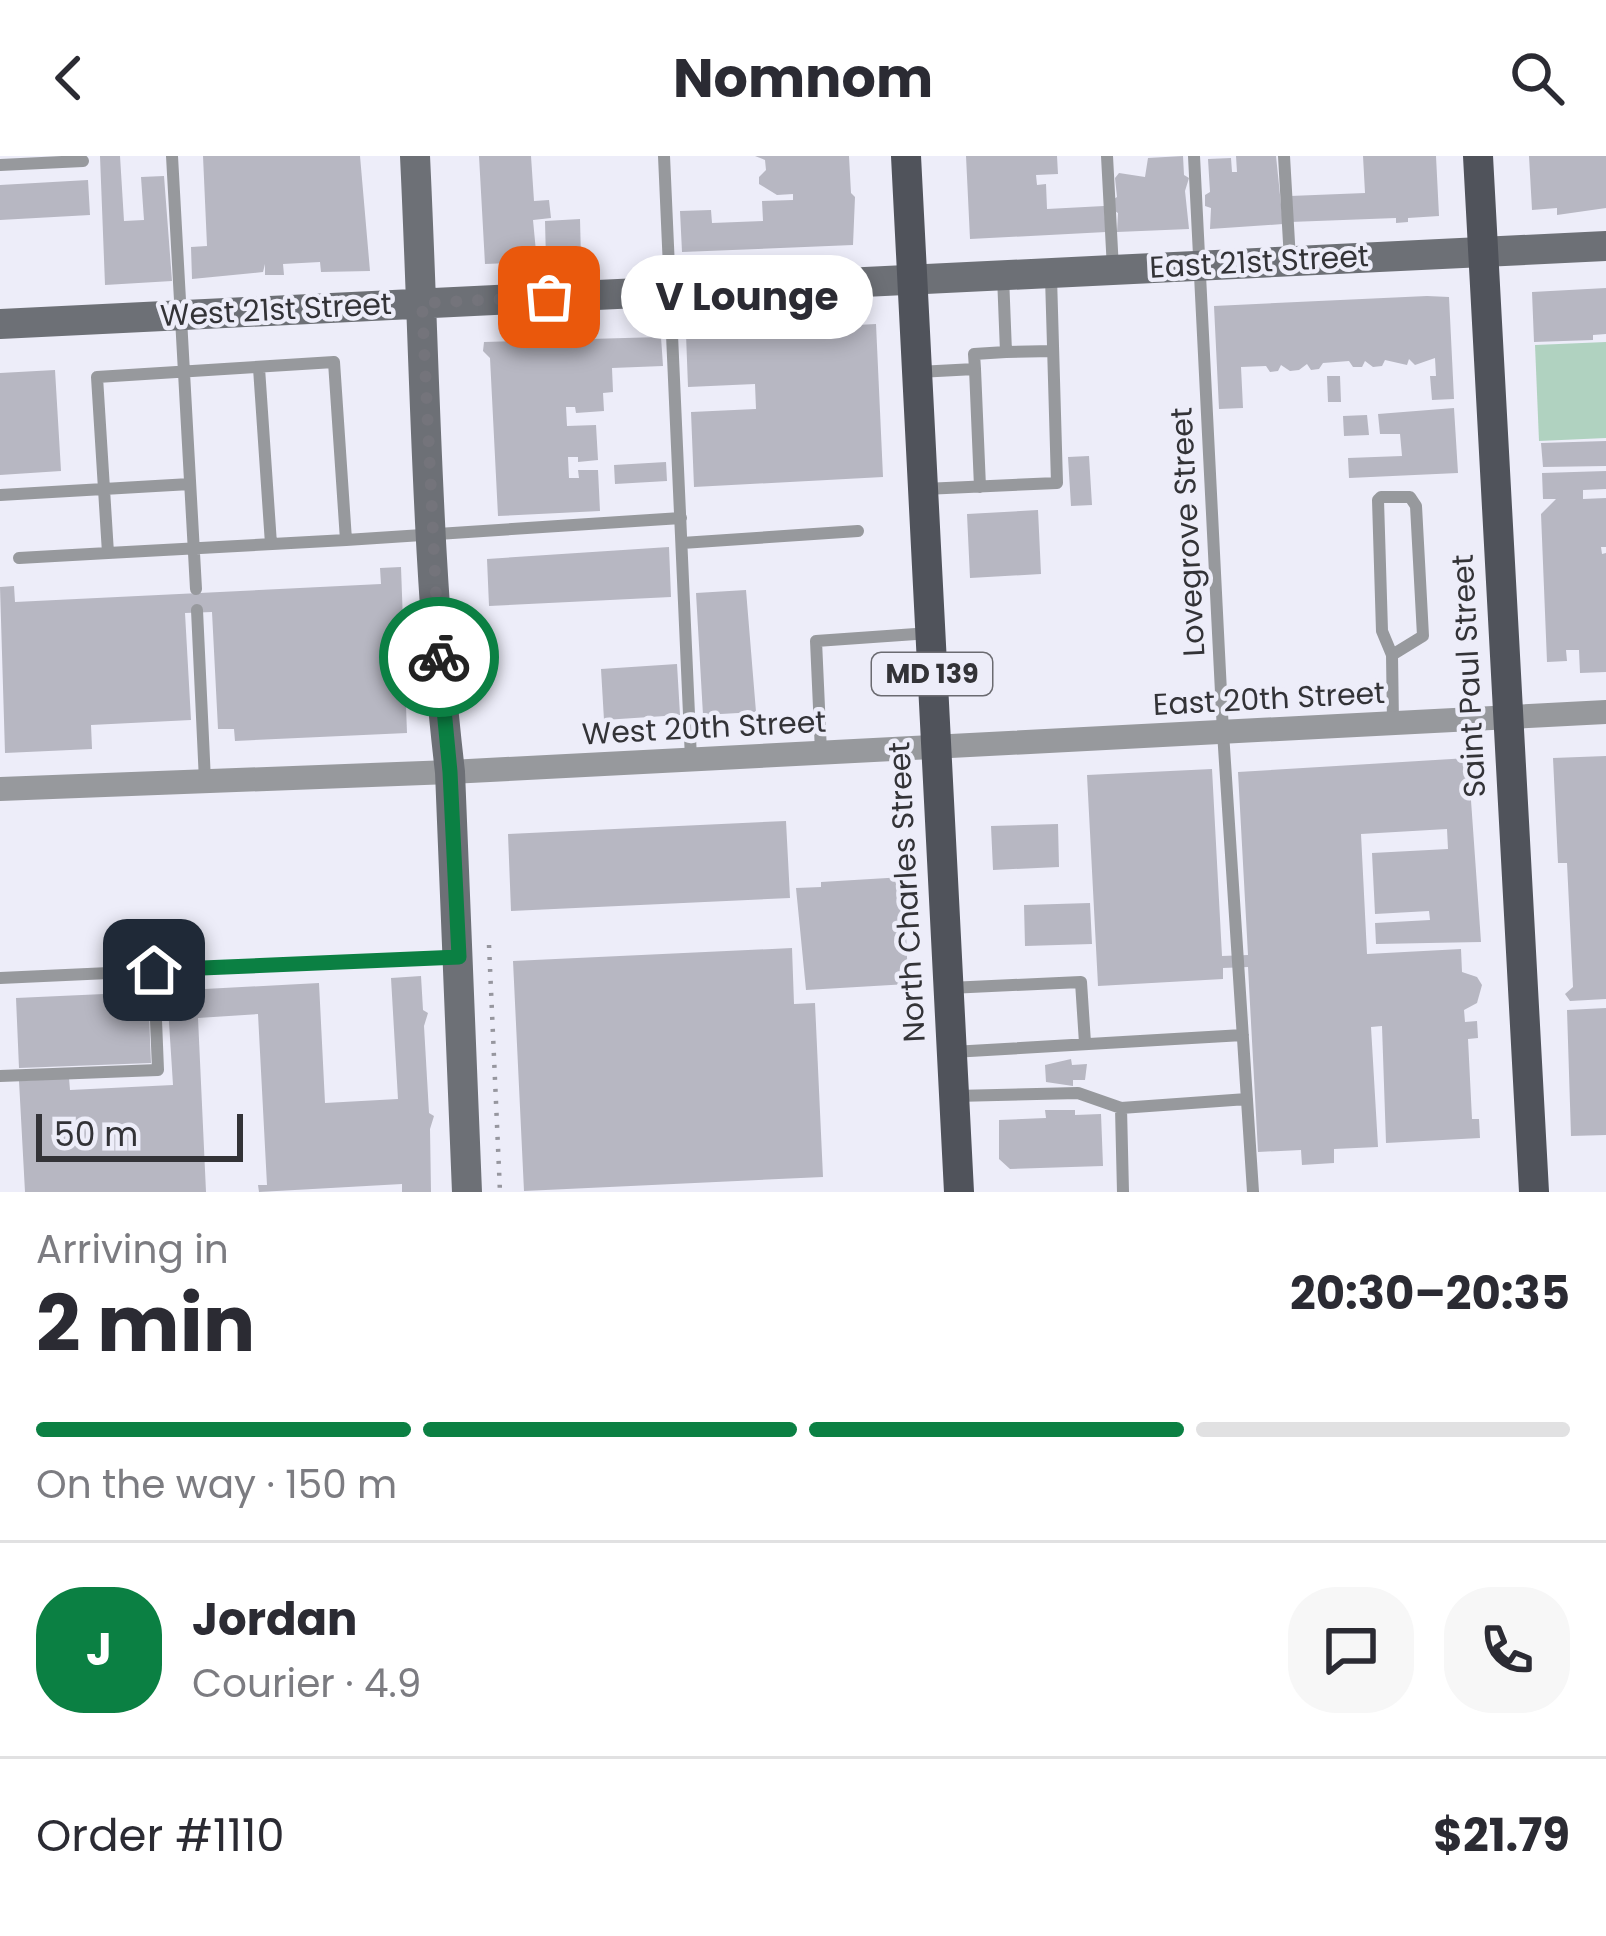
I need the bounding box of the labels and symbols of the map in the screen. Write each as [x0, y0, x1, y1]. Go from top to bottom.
street label: East 21st Street [1148, 234, 1370, 289]
pin [498, 246, 600, 348]
callout: V Lounge [621, 255, 873, 339]
street label: West 21st Street [159, 282, 393, 337]
street label: Lovegrove Street [1160, 406, 1216, 658]
street label: Saint Paul Street [1441, 553, 1496, 799]
courier [379, 597, 499, 717]
road number: MD 139 [872, 653, 992, 695]
street label: East 20th Street [1152, 671, 1386, 726]
street label: West 20th Street [581, 700, 827, 755]
street label: North Charles Street [877, 741, 936, 1043]
pin [103, 919, 205, 1021]
scale bar [36, 1108, 243, 1161]

